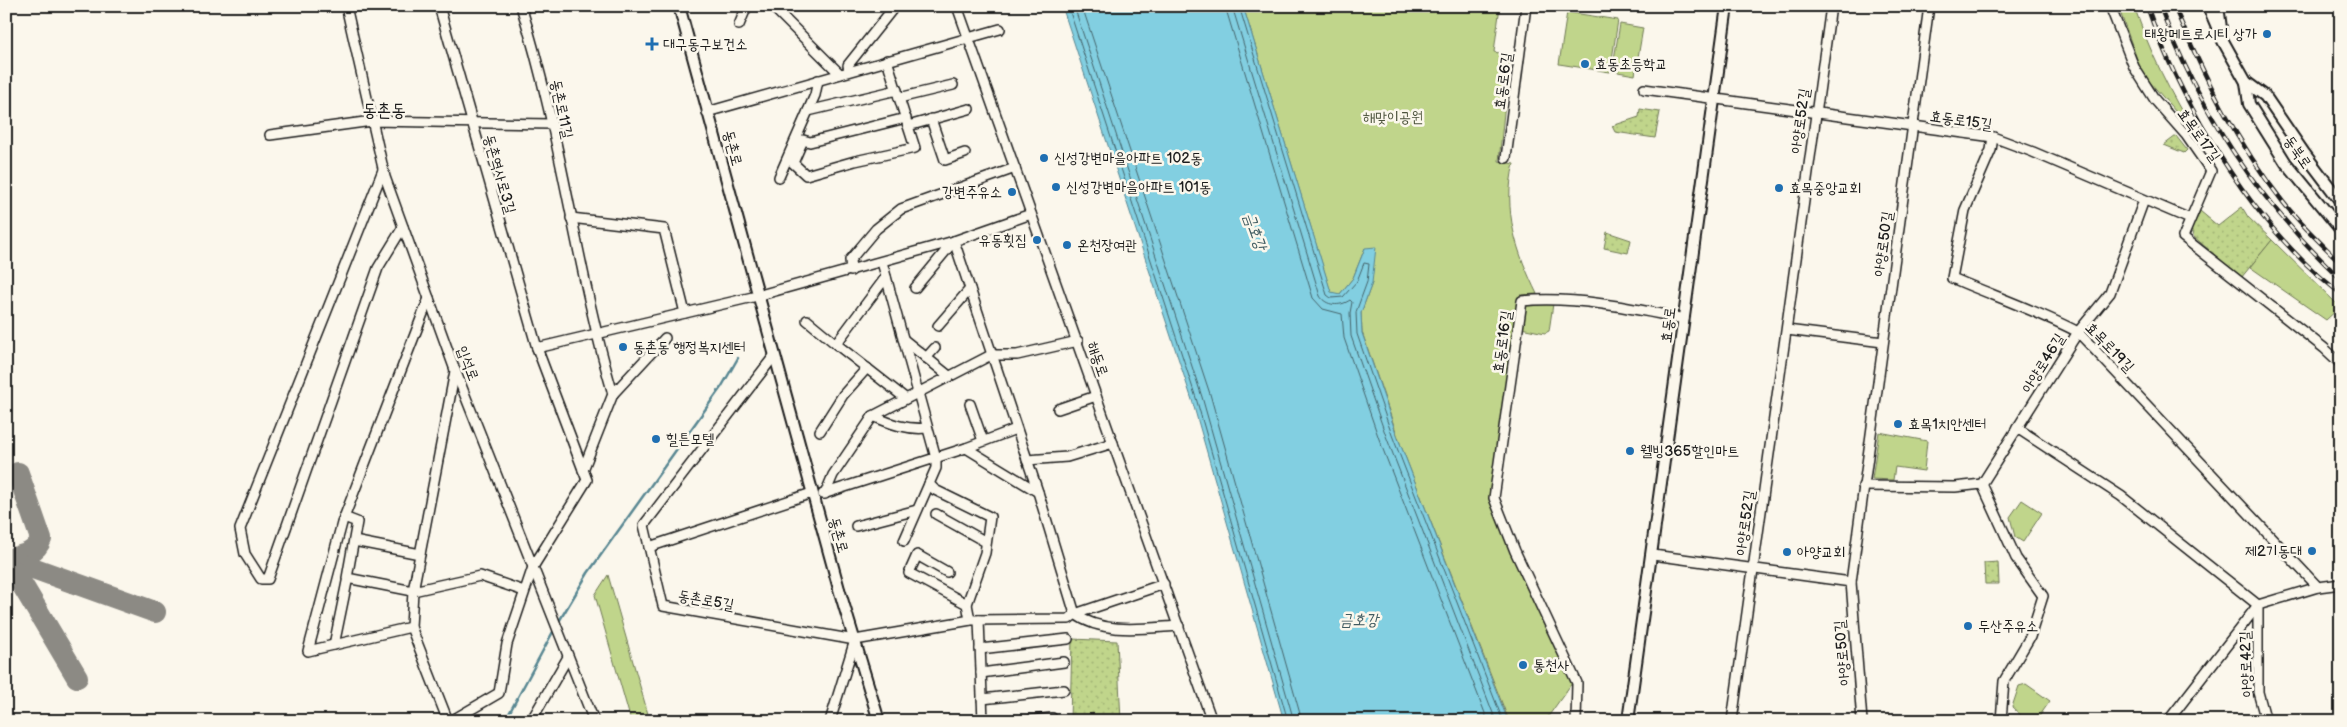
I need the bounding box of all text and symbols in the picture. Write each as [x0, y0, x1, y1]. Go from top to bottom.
place label: 태왕메트로시티 상가 [2144, 25, 2257, 44]
marker: 태왕메트로시티 상가 [2261, 28, 2273, 40]
place label: 대구동구보건소 [663, 35, 748, 54]
marker: 대구동구보건소 [645, 37, 659, 51]
street label: 효동로6길 [1490, 51, 1517, 111]
place label: 효동초등학교 [1595, 55, 1667, 74]
marker: 효동초등학교 [1579, 58, 1591, 70]
street label: 동촌로11길 [546, 78, 577, 140]
street label: 아양로52길 [1787, 87, 1814, 155]
district label: 동촌동 [362, 100, 406, 121]
street label: 효목로17길 [2173, 105, 2224, 166]
street label: 효동로15길 [1929, 107, 1993, 134]
park label: 해맞이공원 [1363, 108, 1423, 127]
street label: 동촌로 [719, 128, 746, 168]
street label: 동촌역사로3길 [479, 132, 520, 216]
street label: 동북로 [2279, 132, 2316, 173]
place label: 신성강변마을아파트 102동 [1054, 149, 1202, 168]
marker: 신성강변마을아파트 102동 [1038, 152, 1050, 164]
place label: 신성강변마을아파트 101동 [1066, 178, 1211, 197]
place label: 효목중앙교회 [1789, 179, 1861, 198]
marker: 신성강변마을아파트 101동 [1050, 181, 1062, 193]
marker: 효목중앙교회 [1773, 182, 1785, 194]
place label: 강변주유소 [942, 183, 1002, 202]
marker: 강변주유소 [1006, 186, 1018, 198]
water label: 금호강 [1239, 210, 1271, 255]
street label: 아양로50길 [1870, 210, 1897, 278]
place label: 유동횟집 [979, 231, 1027, 250]
marker: 유동횟집 [1031, 234, 1043, 246]
place label: 온천장여관 [1077, 236, 1137, 255]
marker: 온천장여관 [1061, 239, 1073, 251]
street label: 효동로 [1657, 306, 1680, 344]
street label: 효동로16길 [1489, 309, 1516, 375]
street label: 효목로19길 [2081, 318, 2138, 377]
street label: 아양로46길 [2018, 330, 2069, 397]
place label: 동촌동 행정복지센터 [633, 338, 746, 357]
street label: 해동로 [1083, 339, 1112, 379]
marker: 동촌동 행정복지센터 [617, 341, 629, 353]
street label: 입석로 [452, 343, 483, 383]
place label: 효목1치안센터 [1908, 415, 1986, 434]
marker: 효목1치안센터 [1892, 418, 1904, 430]
place label: 힐튼모텔 [666, 430, 714, 449]
marker: 힐튼모텔 [650, 433, 662, 445]
place label: 웰빙365할인마트 [1640, 442, 1739, 461]
marker: 웰빙365할인마트 [1624, 445, 1636, 457]
street label: 아양로52길 [1732, 489, 1759, 557]
street label: 동촌로 [824, 515, 853, 555]
place label: 제2기동대 [2245, 542, 2302, 561]
place label: 아양교회 [1797, 543, 1845, 562]
marker: 제2기동대 [2306, 545, 2318, 557]
marker: 아양교회 [1781, 546, 1793, 558]
street label: 동촌로5길 [676, 586, 736, 615]
water label: 금호강 [1340, 611, 1380, 630]
place label: 두산주유소 [1978, 617, 2038, 636]
street label: 아양로50길 [1830, 619, 1855, 687]
marker: 두산주유소 [1962, 620, 1974, 632]
street label: 아양로42길 [2236, 631, 2257, 697]
place label: 통천사 [1533, 656, 1569, 675]
marker: 통천사 [1517, 659, 1529, 671]

